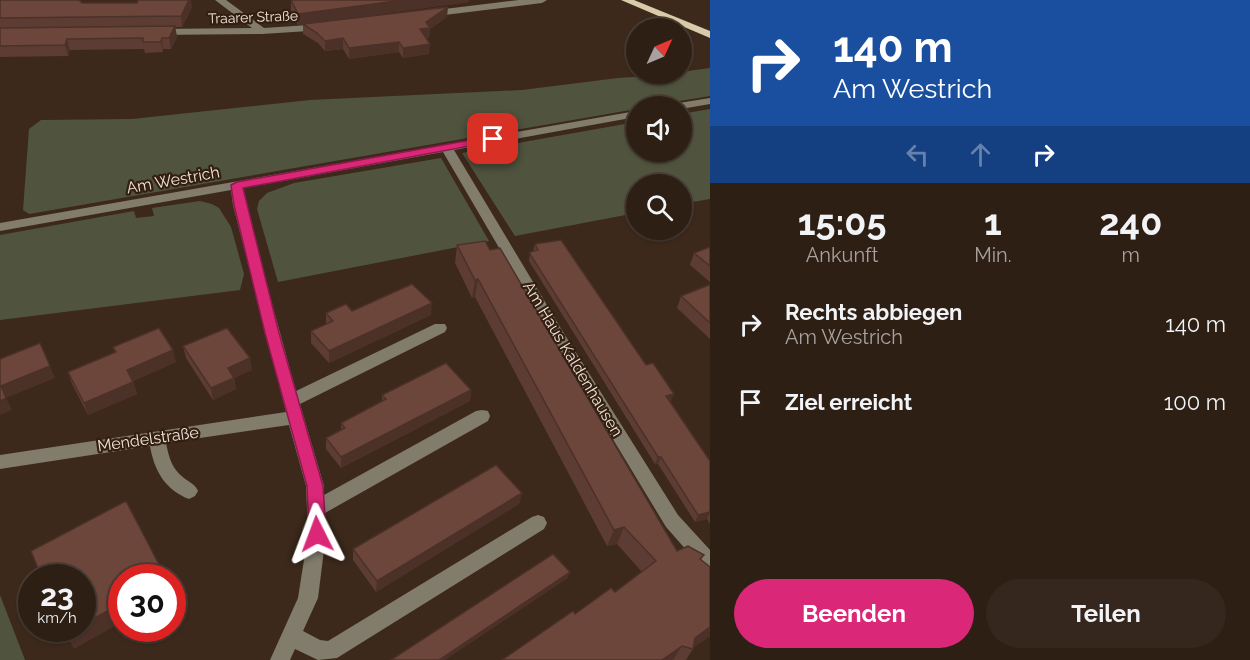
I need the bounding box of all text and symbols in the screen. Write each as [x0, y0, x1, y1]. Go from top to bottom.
street label: Traarer Straße [208, 7, 298, 27]
north arrow [626, 18, 692, 84]
map controls [626, 18, 692, 240]
text: 140 m [833, 23, 953, 72]
icon: right [734, 24, 812, 102]
text: Am Westrich [833, 73, 992, 104]
button: sound [626, 96, 692, 162]
pin [467, 113, 518, 164]
icon: arrive [476, 122, 509, 155]
icon: left [901, 138, 934, 171]
icon: ahead [964, 138, 997, 171]
icon: right [1027, 138, 1060, 171]
street label: Am Westrich [125, 162, 221, 198]
button: search [626, 174, 692, 240]
text: 15:05 [798, 201, 886, 243]
text: 1 [984, 201, 1002, 243]
text: 240 [1099, 201, 1162, 243]
text: Ankunft [806, 243, 878, 267]
text: Min. [974, 243, 1012, 267]
text: m [1122, 243, 1140, 267]
street label: Am Haus Kaldenhausen [519, 278, 627, 440]
text: Rechts abbiegen [785, 299, 962, 325]
icon: right [734, 308, 767, 341]
text: 140 m [1165, 311, 1226, 337]
text: Am Westrich [785, 325, 903, 349]
icon: arrive [734, 386, 767, 419]
text: Ziel erreicht [785, 389, 912, 415]
text: 100 m [1164, 389, 1226, 415]
street label: Mendelstraße [96, 423, 200, 455]
position arrow [285, 502, 349, 566]
speed limit sign: 30 [108, 564, 186, 642]
text: 23 [40, 578, 74, 613]
button: Beenden [734, 579, 974, 648]
button: Teilen [986, 579, 1226, 648]
text: km/h [37, 609, 77, 627]

